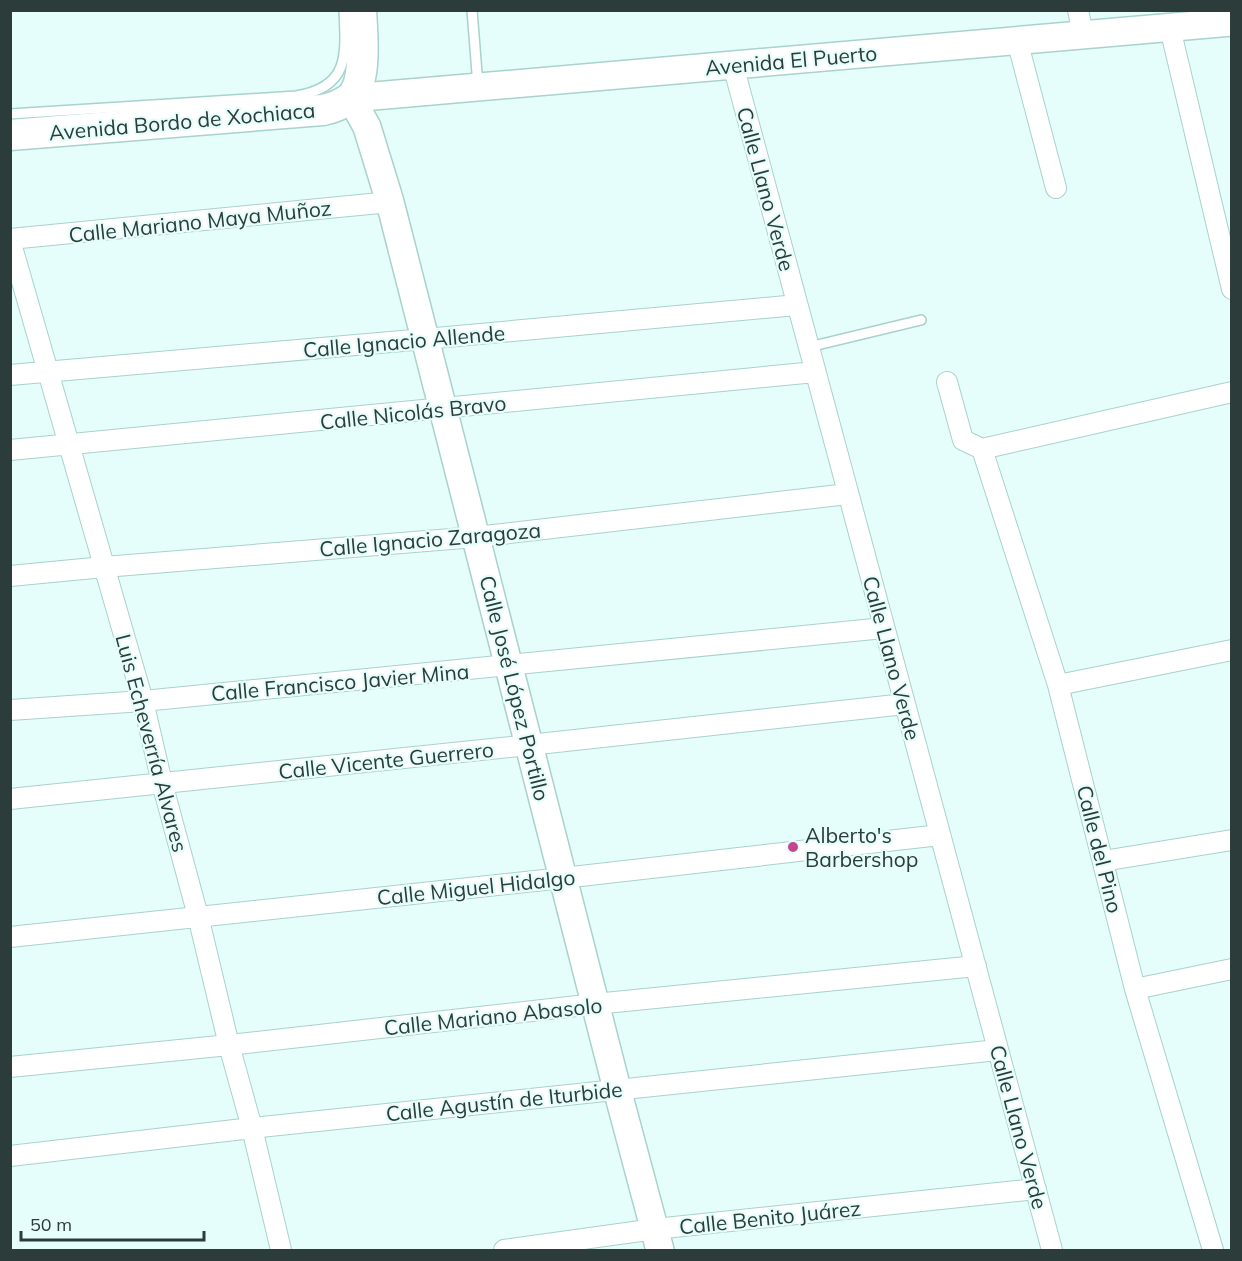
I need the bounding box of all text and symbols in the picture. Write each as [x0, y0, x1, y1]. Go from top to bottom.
street label: Avenida El Puerto [704, 40, 878, 80]
street label: Avenida Bordo de Xochiaca [48, 96, 316, 146]
street label: Calle Llano Verde [732, 104, 800, 274]
street label: Calle Mariano Maya Muñoz [67, 194, 333, 248]
street label: Calle Ignacio Allende [302, 319, 506, 363]
street label: Calle Nicolás Bravo [319, 389, 507, 435]
street label: Calle Ignacio Zaragoza [318, 516, 542, 562]
street label: Calle José López Portillo [474, 573, 556, 803]
street label: Calle Llano Verde [858, 573, 926, 743]
street label: Luis Echeverría Alvares [110, 631, 194, 855]
street label: Calle Francisco Javier Mina [210, 658, 470, 706]
street label: Calle Vicente Guerrero [277, 736, 495, 784]
street label: Calle del Pino [1072, 782, 1128, 916]
place label: Alberto's Barbershop [805, 822, 918, 872]
marker: Alberto's Barbershop [786, 840, 800, 854]
street label: Calle Miguel Hidalgo [376, 864, 576, 910]
street label: Calle Mariano Abasolo [383, 992, 603, 1040]
street label: Calle Llano Verde [985, 1042, 1053, 1212]
street label: Calle Agustín de Iturbide [384, 1076, 624, 1126]
street label: Calle Benito Juárez [678, 1195, 862, 1239]
scale bar [21, 1204, 204, 1242]
text: 50 m [30, 1213, 72, 1236]

